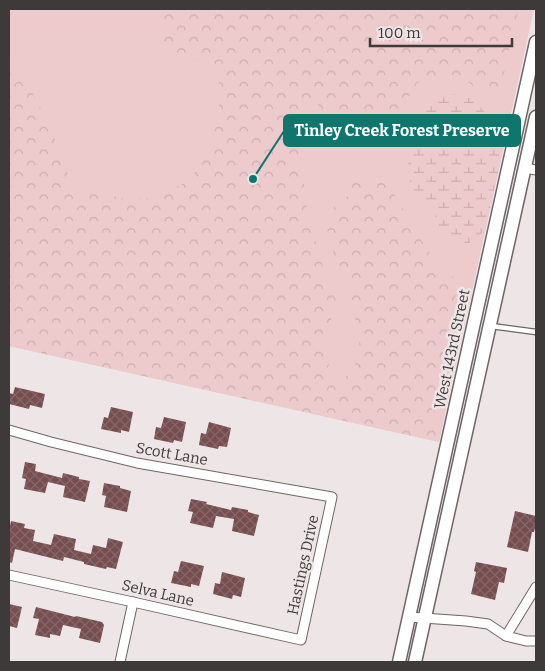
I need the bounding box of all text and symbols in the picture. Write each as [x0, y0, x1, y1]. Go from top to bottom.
scale bar [370, 15, 512, 47]
text: 100 m [378, 24, 421, 42]
callout: Tinley Creek Forest Preserve [284, 115, 520, 146]
text: Tinley Creek Forest Preserve [294, 121, 510, 140]
street label: West 143rd Street [431, 287, 474, 410]
street label: Scott Lane [135, 439, 209, 469]
street label: Hastings Drive [284, 513, 322, 617]
street label: Selva Lane [120, 576, 196, 610]

